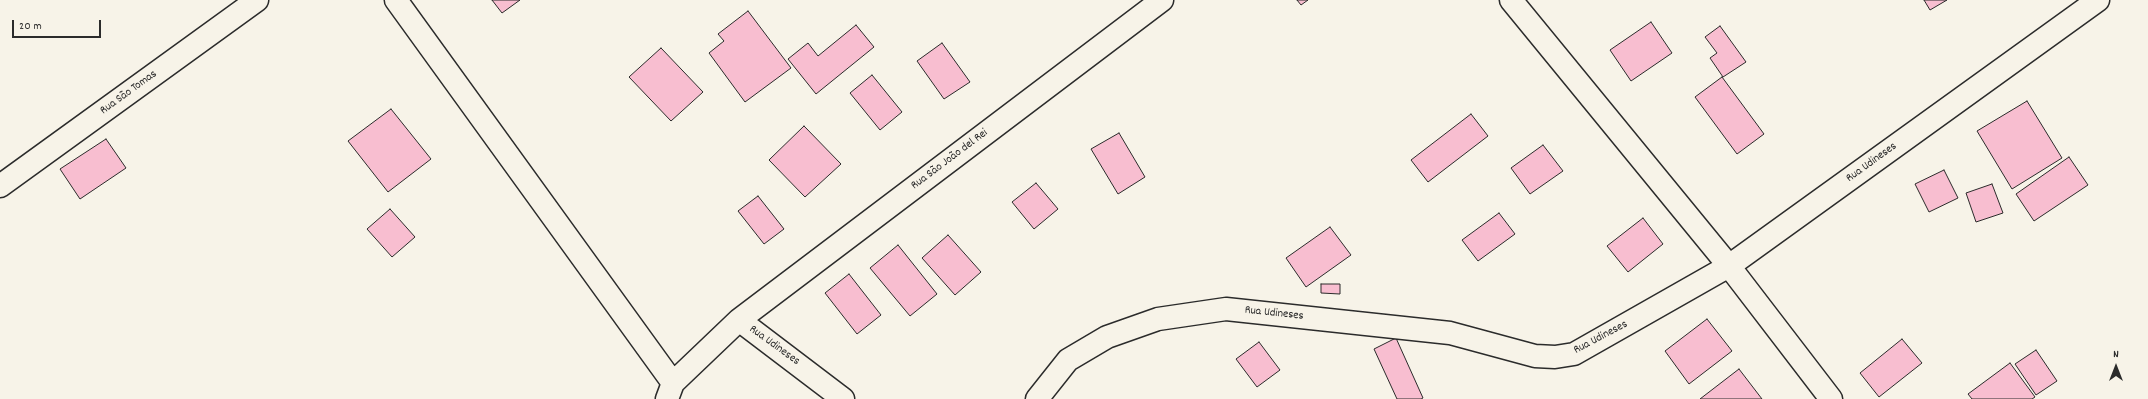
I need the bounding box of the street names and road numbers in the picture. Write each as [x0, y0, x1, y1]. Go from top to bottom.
street label: Rua São Tomas [98, 68, 160, 118]
street label: Rua São João del Rei [909, 126, 991, 194]
street label: Rua Udineses [1844, 140, 1900, 186]
street label: Rua Udineses [1244, 304, 1304, 324]
street label: Rua Udineses [1571, 318, 1631, 358]
street label: Rua Udineses [746, 323, 802, 369]

